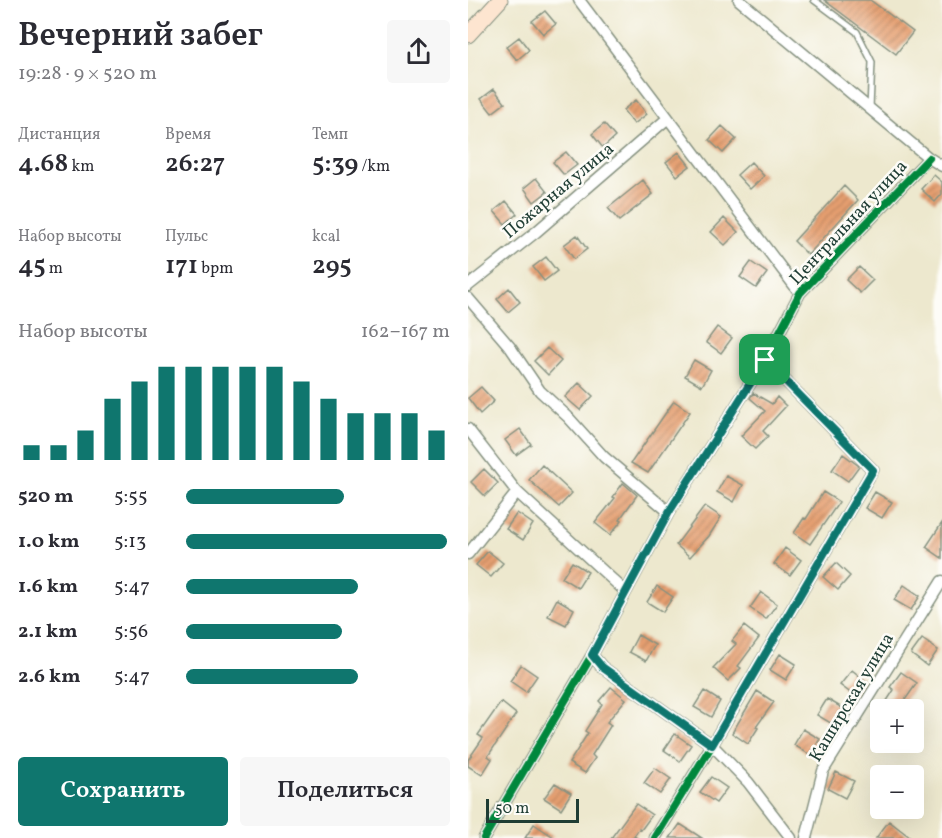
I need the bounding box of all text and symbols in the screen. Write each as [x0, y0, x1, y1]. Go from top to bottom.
text: Вечерний забег [18, 14, 263, 60]
button: share [387, 20, 450, 83]
text: 19:28 · 9 × 520 m [18, 60, 157, 88]
text: Дистанция [18, 124, 100, 146]
text: Время [165, 124, 211, 146]
text: Темп [312, 124, 348, 146]
street label: Пожарная улица [498, 137, 620, 245]
text: 4.68 [18, 146, 68, 182]
text: 26:27 [165, 146, 225, 182]
text: 5:39 [312, 146, 358, 182]
street label: Центральная улица [784, 155, 914, 291]
text: km [68, 156, 94, 178]
text: /km [358, 156, 390, 178]
text: Набор высоты [18, 226, 122, 248]
text: Пульс [165, 226, 208, 248]
text: kcal [312, 226, 340, 248]
text: 45 [18, 248, 46, 284]
text: 171 [165, 248, 198, 284]
text: 295 [312, 248, 352, 284]
text: m [46, 258, 63, 280]
text: bpm [198, 258, 233, 280]
text: Набор высоты [18, 318, 148, 346]
text: 162–167 m [361, 318, 450, 346]
pin [739, 334, 790, 385]
icon: arrive [748, 343, 781, 376]
text: 520 m [18, 483, 74, 511]
text: 5:55 [114, 483, 148, 511]
text: 1.0 km [18, 528, 80, 556]
text: 5:13 [114, 528, 146, 556]
text: 1.6 km [18, 573, 78, 601]
text: 5:47 [114, 573, 150, 601]
text: 2.1 km [18, 618, 78, 646]
text: 5:56 [114, 618, 148, 646]
street label: Каширская улица [804, 628, 901, 767]
text: 2.6 km [18, 663, 81, 691]
text: 5:47 [114, 663, 150, 691]
map controls [870, 699, 924, 819]
button: + [870, 699, 924, 753]
button: Сохранить [18, 757, 228, 826]
button: Поделиться [240, 757, 450, 826]
button: − [870, 765, 924, 819]
scale bar [486, 796, 579, 824]
text: 50 m [495, 798, 529, 820]

